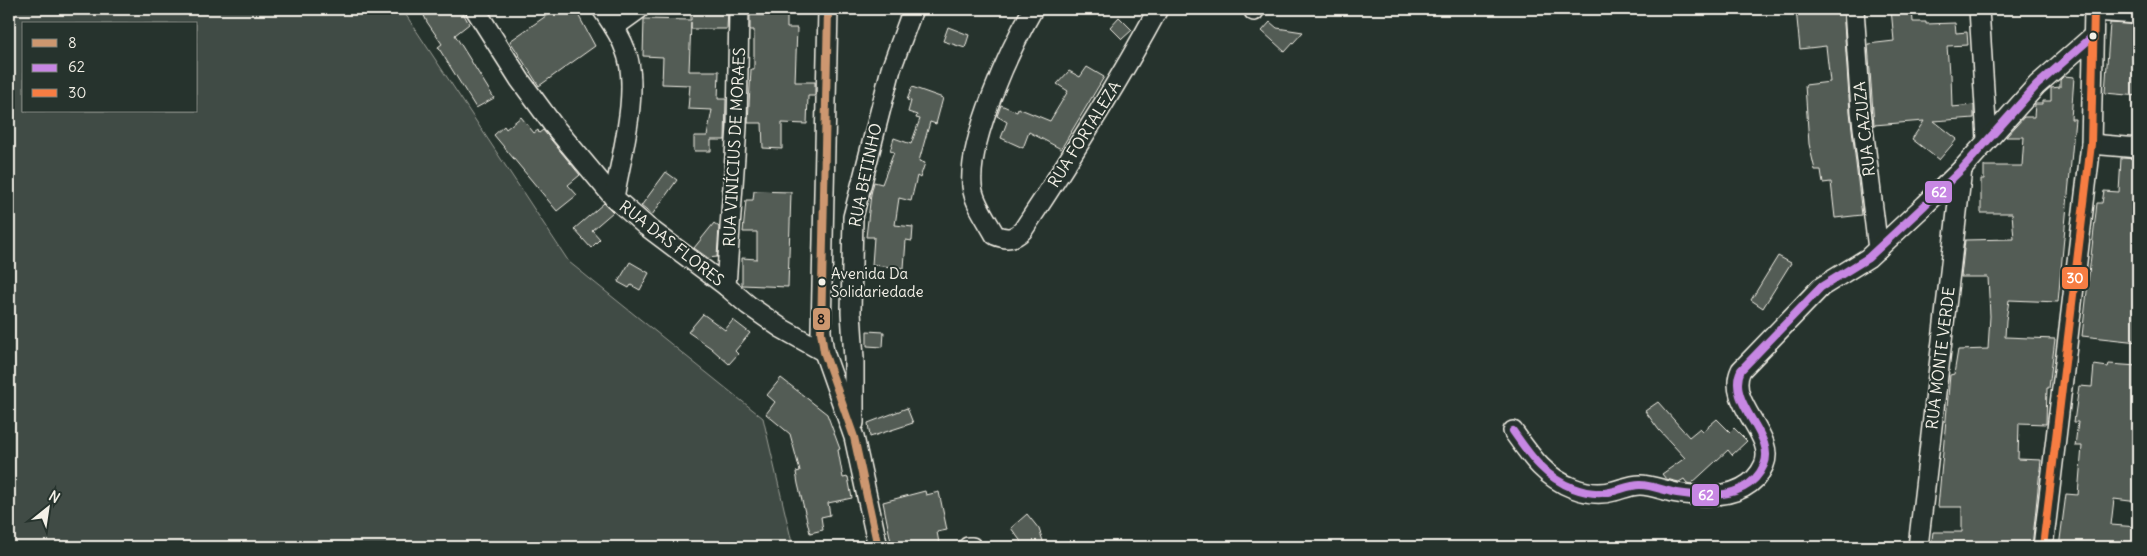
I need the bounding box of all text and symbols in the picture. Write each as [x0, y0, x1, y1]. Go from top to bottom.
legend [22, 22, 198, 112]
unlabelled marker [2088, 31, 2098, 41]
text: 8 [68, 33, 77, 52]
street label: RUA VINÍCIUS DE MORAES [719, 47, 749, 247]
text: 62 [68, 57, 85, 76]
street label: RUA FORTALEZA [1043, 77, 1125, 191]
street label: RUA CAZUZA [1849, 81, 1879, 177]
text: 30 [68, 83, 86, 102]
street label: RUA BETINHO [844, 121, 886, 229]
line badge: 62 [1924, 180, 1953, 204]
text: 62 [1931, 183, 1947, 201]
street label: RUA DAS FLORES [616, 196, 728, 290]
place label: Avenida Da Solidariedade [831, 264, 924, 301]
line badge: 30 [2061, 266, 2089, 290]
text: 30 [2066, 269, 2084, 287]
marker: Avenida Da Solidariedade [817, 277, 827, 287]
street label: RUA MONTE VERDE [1921, 286, 1959, 430]
line badge: 8 [812, 307, 831, 331]
text: 8 [817, 310, 825, 328]
line badge: 62 [1691, 483, 1720, 507]
north arrow [22, 484, 72, 534]
text: 62 [1698, 486, 1714, 504]
text: N [46, 487, 63, 507]

